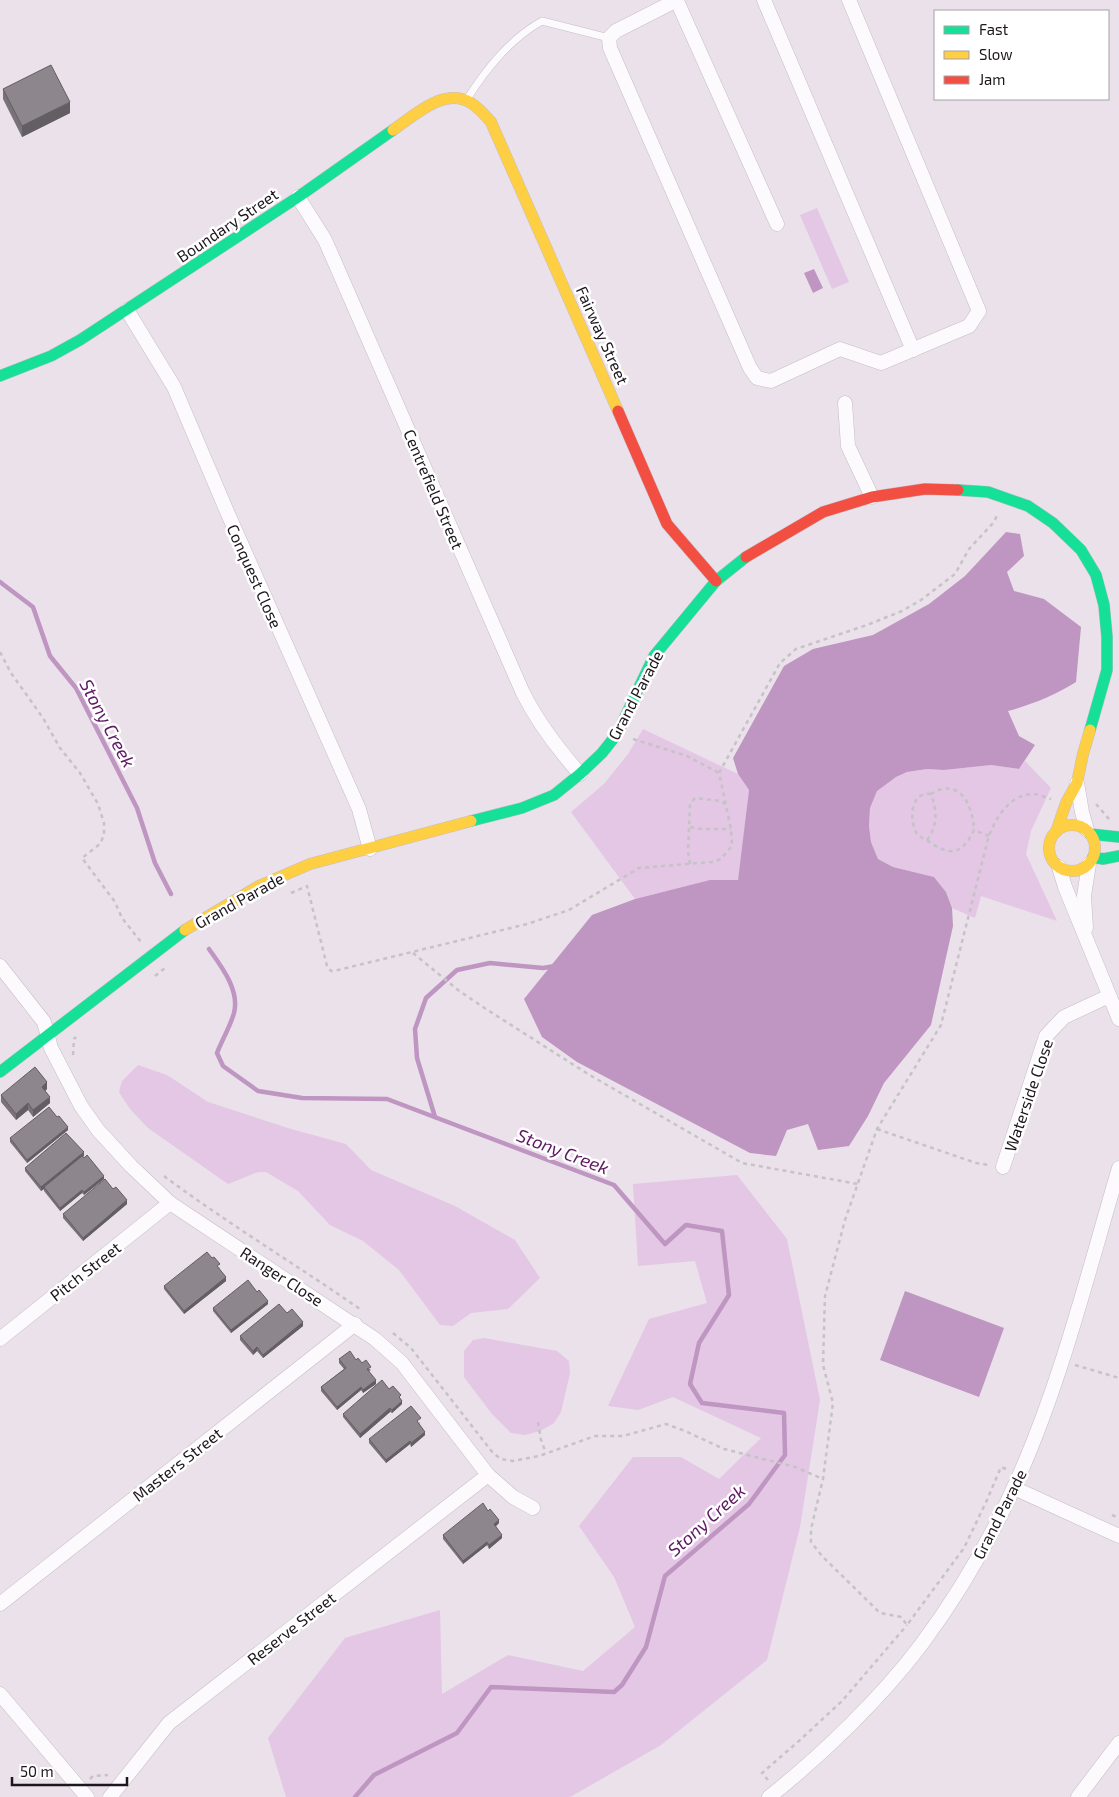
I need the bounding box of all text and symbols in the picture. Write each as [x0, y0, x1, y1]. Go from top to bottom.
legend [934, 10, 1109, 100]
text: Fast [979, 20, 1009, 38]
text: Slow [979, 45, 1013, 63]
text: Jam [979, 70, 1005, 88]
street label: Boundary Street [173, 184, 281, 266]
street label: Fairway Street [573, 283, 633, 387]
street label: Centrefield Street [400, 426, 468, 552]
street label: Conquest Close [224, 521, 286, 631]
street label: Grand Parade [604, 647, 666, 743]
water label: Stony Creek [76, 675, 140, 771]
street label: Grand Parade [191, 868, 287, 932]
street label: Waterside Close [1000, 1036, 1056, 1154]
water label: Stony Creek [514, 1123, 612, 1179]
street label: Pitch Street [46, 1237, 124, 1305]
street label: Ranger Close [237, 1242, 327, 1310]
street label: Masters Street [129, 1423, 225, 1505]
street label: Grand Parade [968, 1466, 1030, 1562]
water label: Stony Creek [663, 1479, 749, 1561]
street label: Reserve Street [243, 1588, 339, 1668]
scale bar [12, 1754, 128, 1786]
text: 50 m [20, 1762, 54, 1780]

